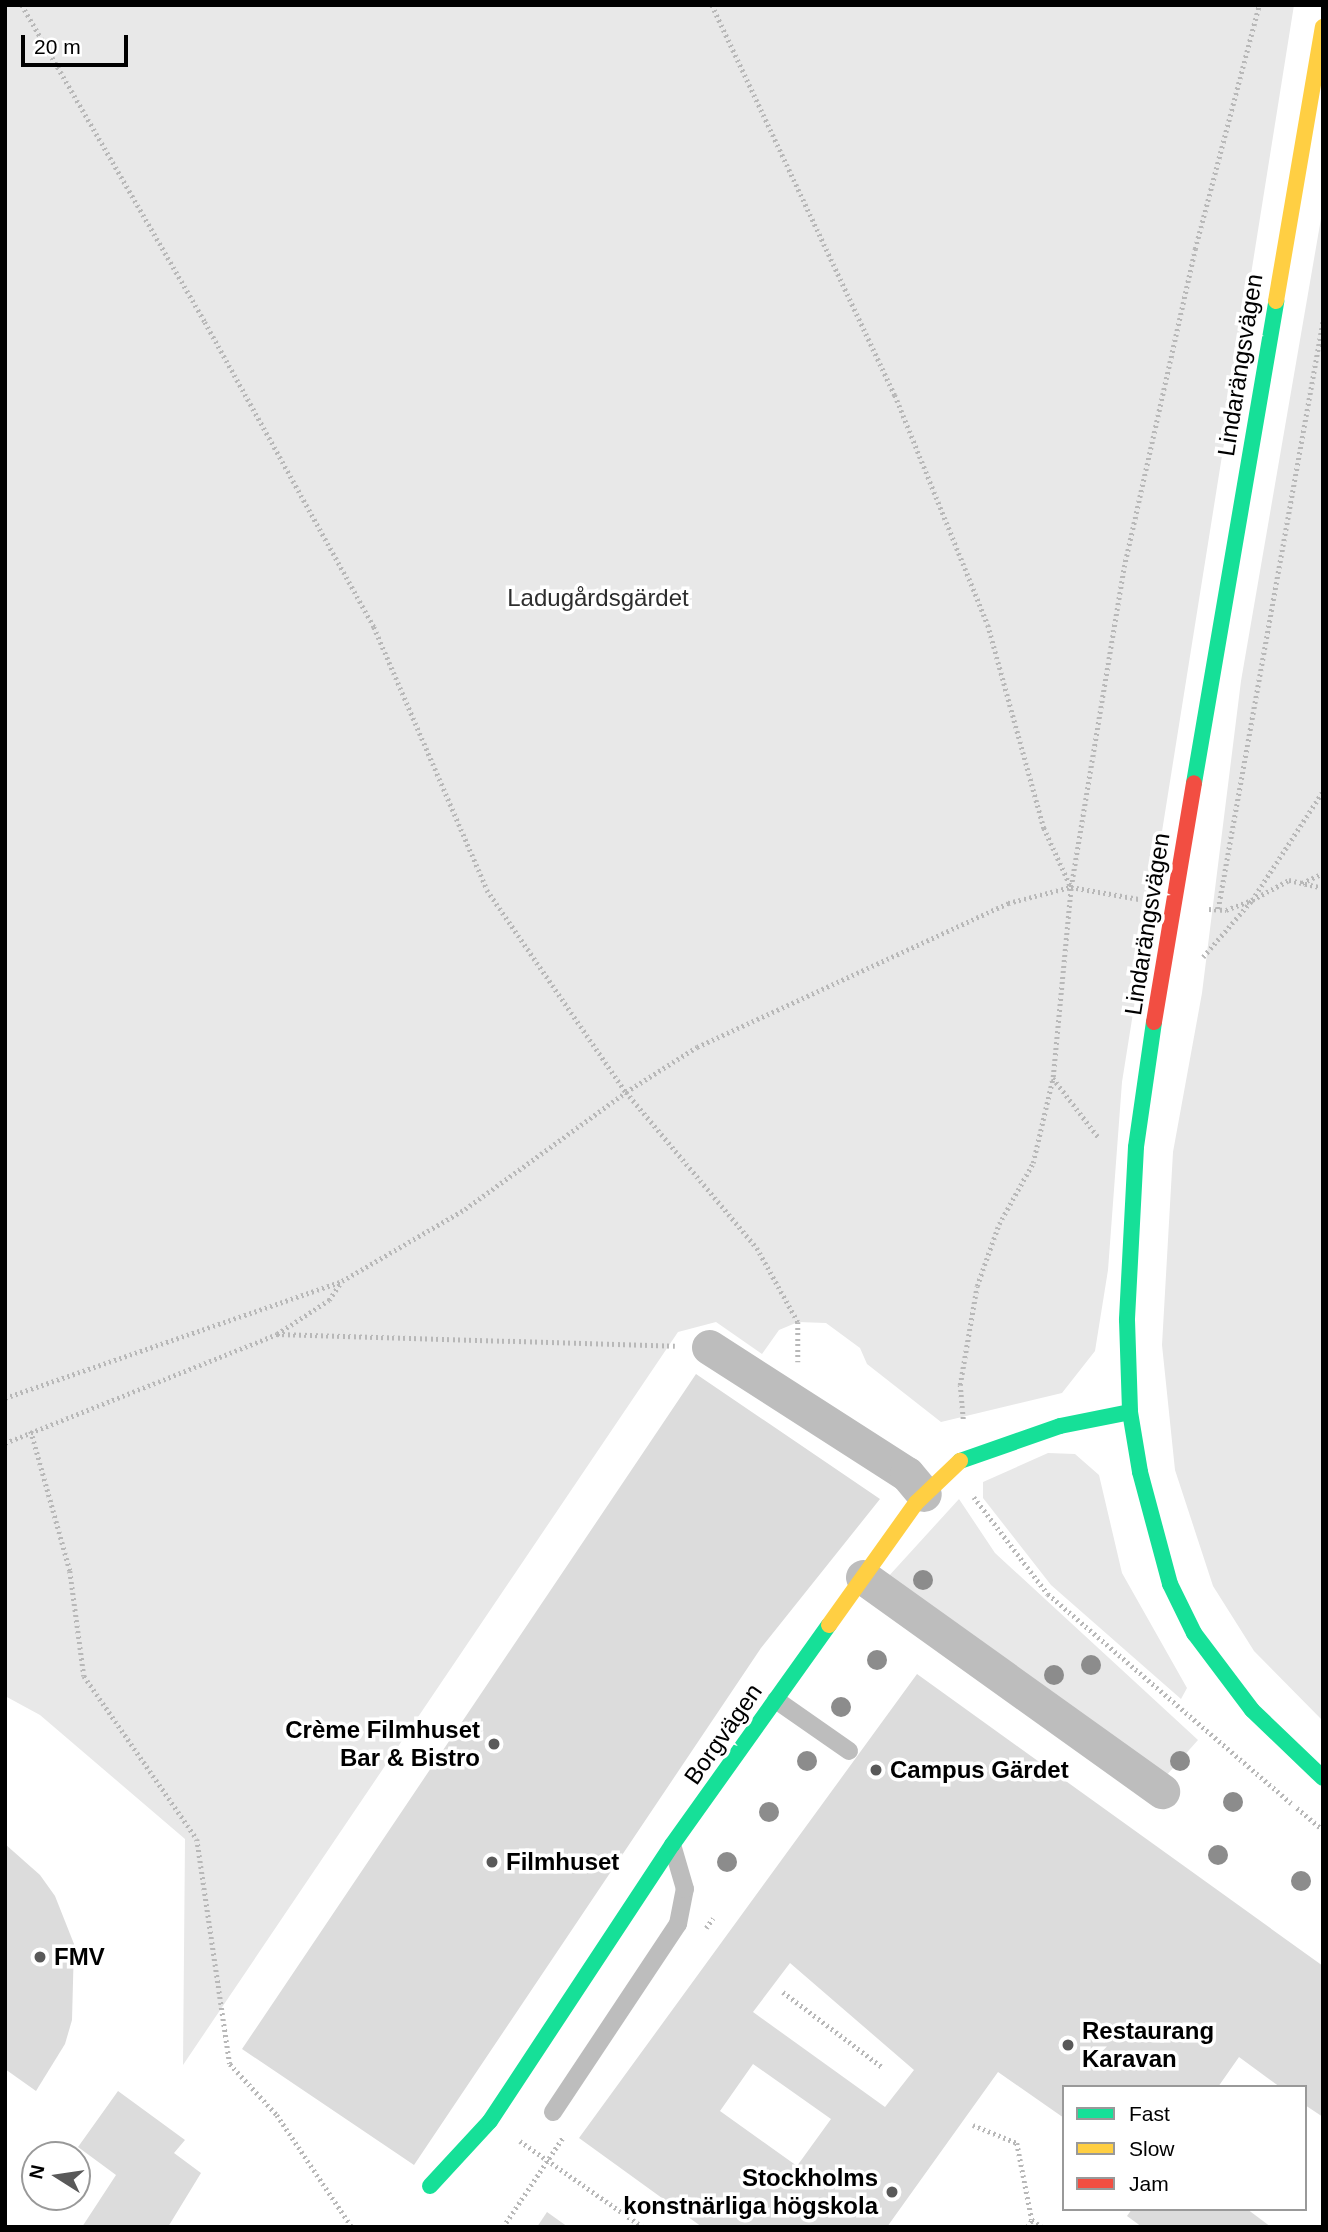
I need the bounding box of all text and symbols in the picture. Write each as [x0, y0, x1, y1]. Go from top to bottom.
scale bar [24, 21, 131, 65]
text: 20 m [34, 35, 81, 58]
street label: Lindarängsvägen [1211, 272, 1269, 458]
park label: Ladugårdsgärdet [507, 584, 689, 612]
street label: Lindarängsvägen [1118, 831, 1176, 1017]
street label: Borgvägen [678, 1678, 768, 1790]
place label: Crème Filmhuset Bar & Bistro [285, 1716, 480, 1772]
marker: Crème Filmhuset Bar & Bistro [486, 1736, 502, 1752]
place label: Campus Gärdet [890, 1756, 1069, 1784]
marker: Campus Gärdet [868, 1762, 884, 1778]
place label: Filmhuset [506, 1848, 619, 1876]
marker: Filmhuset [484, 1854, 500, 1870]
place label: FMV [54, 1943, 105, 1971]
marker: FMV [32, 1949, 48, 1965]
place label: Restaurang Karavan [1082, 2017, 1214, 2073]
marker: Restaurang Karavan [1060, 2037, 1076, 2053]
legend [1062, 2085, 1307, 2211]
text: Fast [1129, 2102, 1170, 2125]
text: Slow [1129, 2137, 1175, 2160]
north arrow [21, 2141, 91, 2211]
text: N [25, 2163, 49, 2181]
place label: Stockholms konstnärliga högskola [623, 2164, 878, 2220]
text: Jam [1129, 2172, 1169, 2195]
marker: Stockholms konstnärliga högskola [884, 2184, 900, 2200]

